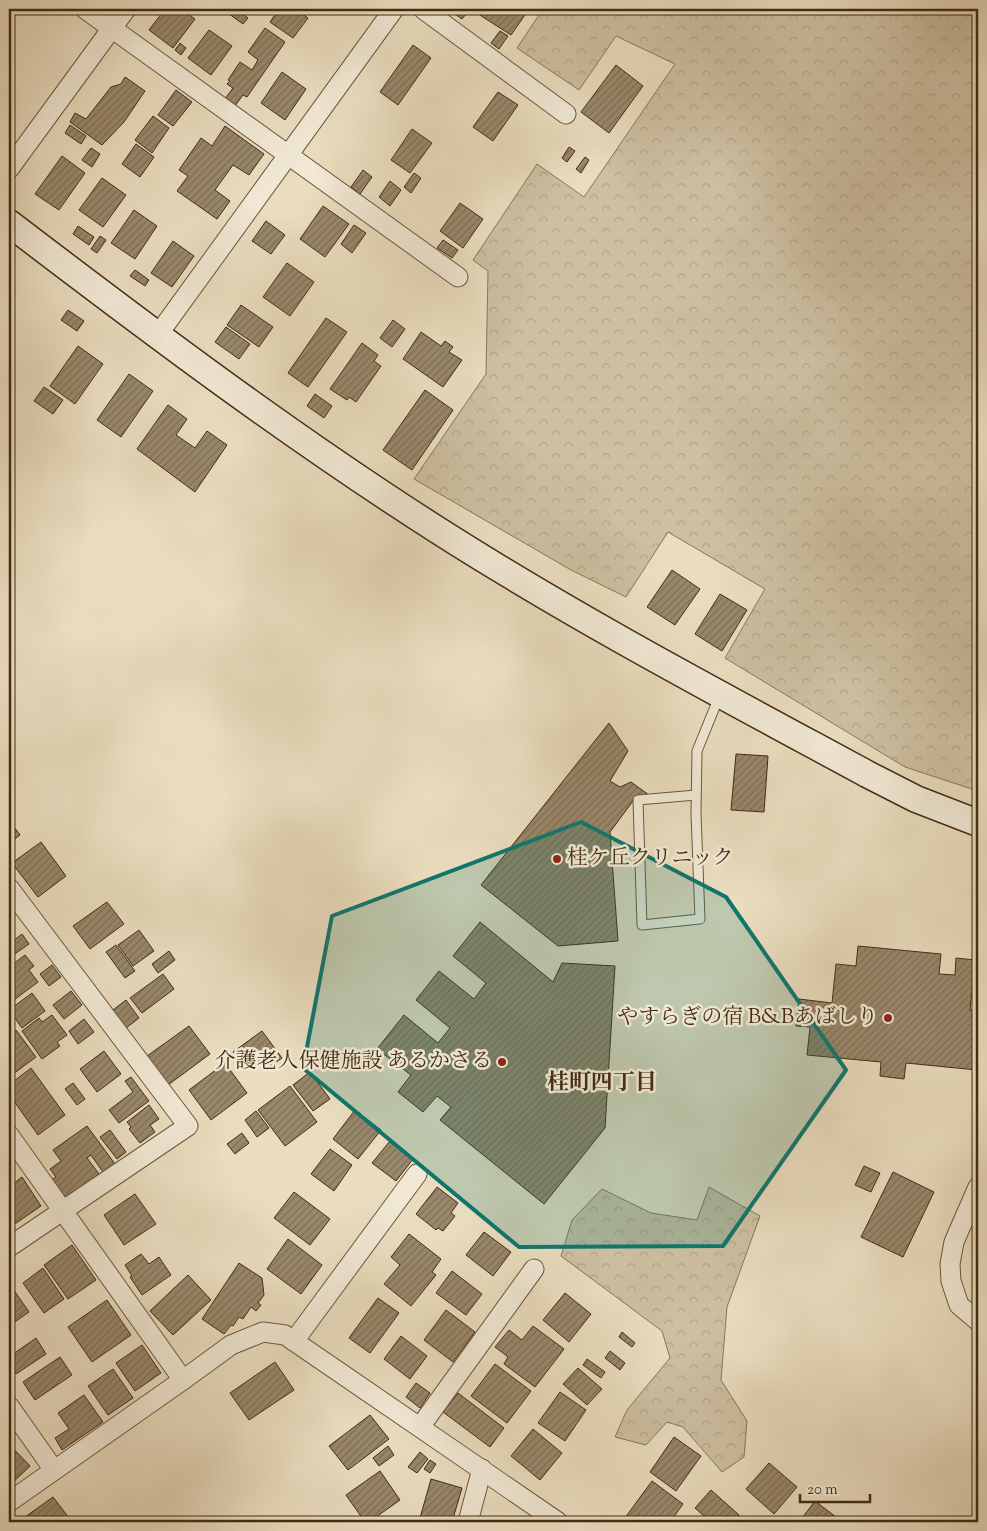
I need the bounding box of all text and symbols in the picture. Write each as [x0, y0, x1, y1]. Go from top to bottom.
place label: 桂ケ丘クリニック [567, 844, 734, 874]
marker: 桂ケ丘クリニック [551, 853, 563, 865]
place label: やすらぎの宿 B&Bあばしり [617, 1003, 878, 1033]
marker: やすらぎの宿 B&Bあばしり [882, 1012, 894, 1024]
place label: 介護老人保健施設 あるかさる [215, 1047, 492, 1077]
marker: 介護老人保健施設 あるかさる [496, 1056, 508, 1068]
district label: 桂町四丁目 [547, 1068, 657, 1100]
scale bar [800, 1471, 870, 1503]
text: 20 m [807, 1480, 838, 1501]

